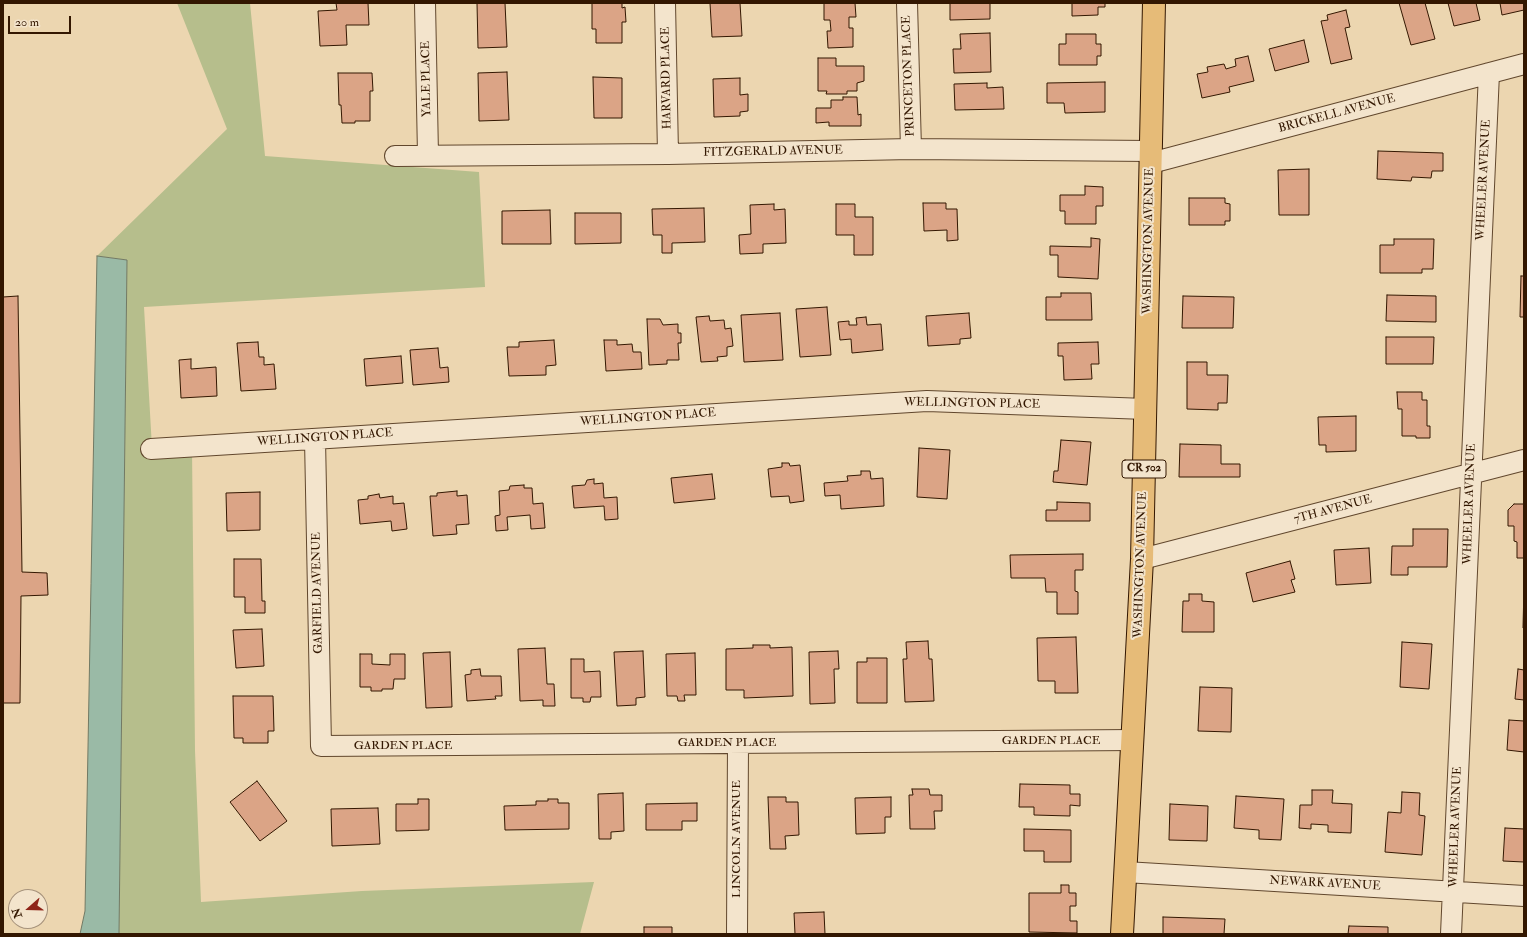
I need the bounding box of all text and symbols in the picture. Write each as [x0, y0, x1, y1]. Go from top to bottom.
scale bar [10, 8, 73, 34]
text: 20 m [15, 15, 39, 30]
street label: PRINCETON PLACE [900, 15, 918, 137]
street label: HARVARD PLACE [659, 27, 675, 129]
street label: YALE PLACE [419, 41, 435, 117]
street label: BRICKELL AVENUE [1277, 91, 1397, 137]
street label: WHEELER AVENUE [1474, 119, 1494, 241]
street label: FITZGERALD AVENUE [703, 144, 843, 160]
street label: WASHINGTON AVENUE [1141, 168, 1157, 314]
street label: WELLINGTON PLACE [904, 396, 1040, 412]
street label: WELLINGTON PLACE [579, 406, 717, 430]
street label: WELLINGTON PLACE [256, 426, 394, 450]
street label: WHEELER AVENUE [1461, 443, 1479, 565]
road number: CR 502 [1122, 460, 1166, 478]
street label: WASHINGTON AVENUE [1131, 492, 1151, 638]
street label: 7TH AVENUE [1292, 493, 1374, 527]
street label: GARFIELD AVENUE [310, 532, 326, 654]
street label: GARDEN PLACE [1002, 734, 1100, 748]
street label: GARDEN PLACE [678, 736, 776, 750]
street label: GARDEN PLACE [354, 739, 452, 753]
street label: WHEELER AVENUE [1447, 766, 1465, 888]
street label: LINCOLN AVENUE [730, 780, 744, 898]
street label: NEWARK AVENUE [1269, 874, 1381, 894]
north arrow [8, 889, 48, 929]
text: N [9, 906, 25, 920]

